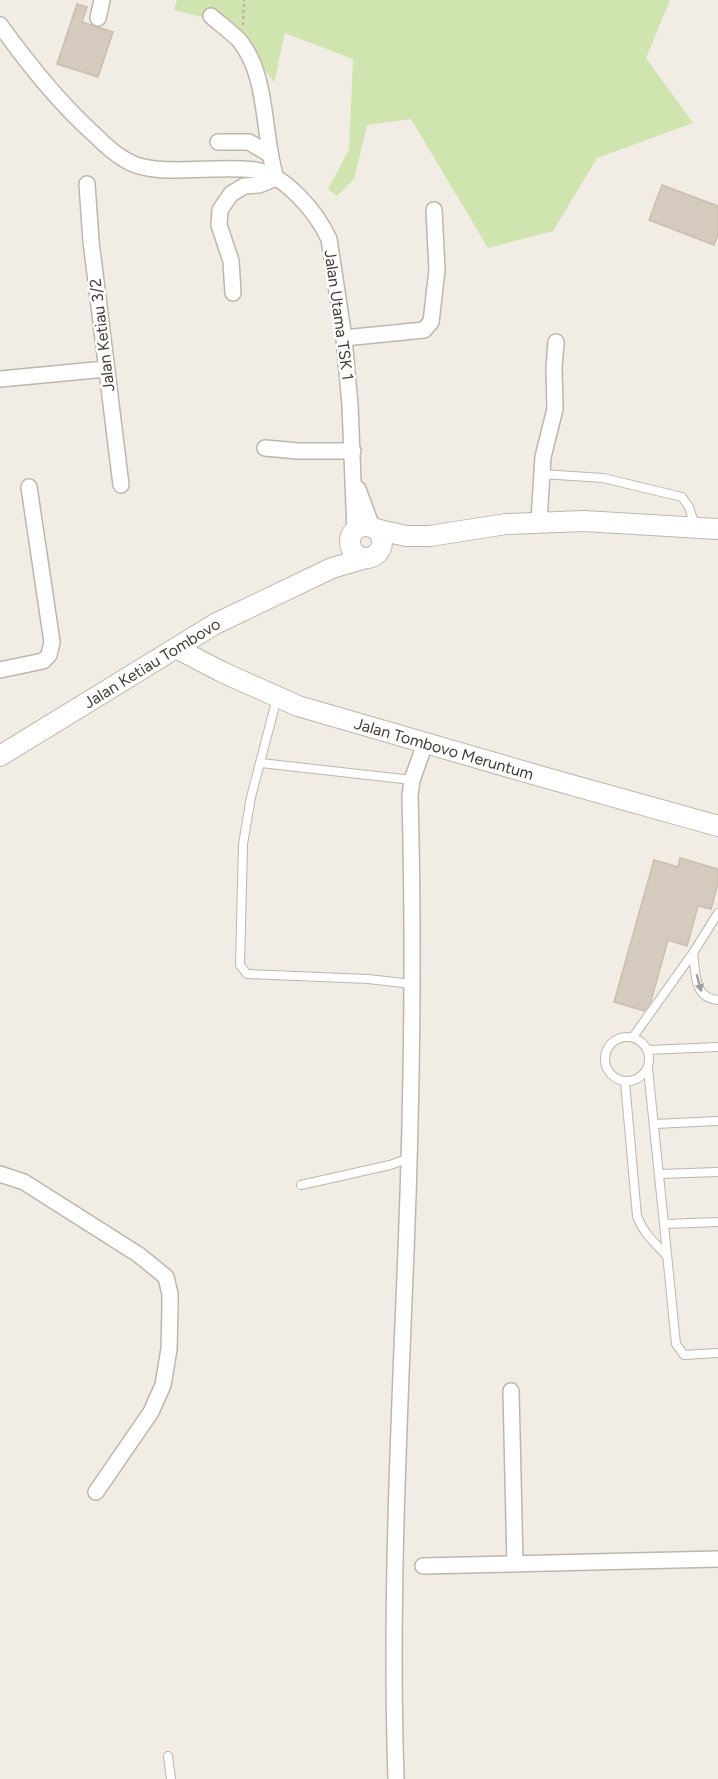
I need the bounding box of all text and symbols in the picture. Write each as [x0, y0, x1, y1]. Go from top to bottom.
street label: Jalan Utama TSK 1 [320, 249, 358, 381]
street label: Jalan Ketiau 3/2 [86, 277, 118, 393]
street label: Jalan Ketiau Tombovo [80, 614, 224, 712]
street label: Jalan Tombovo Meruntum [352, 713, 536, 783]
one-way arrow [694, 973, 704, 992]

